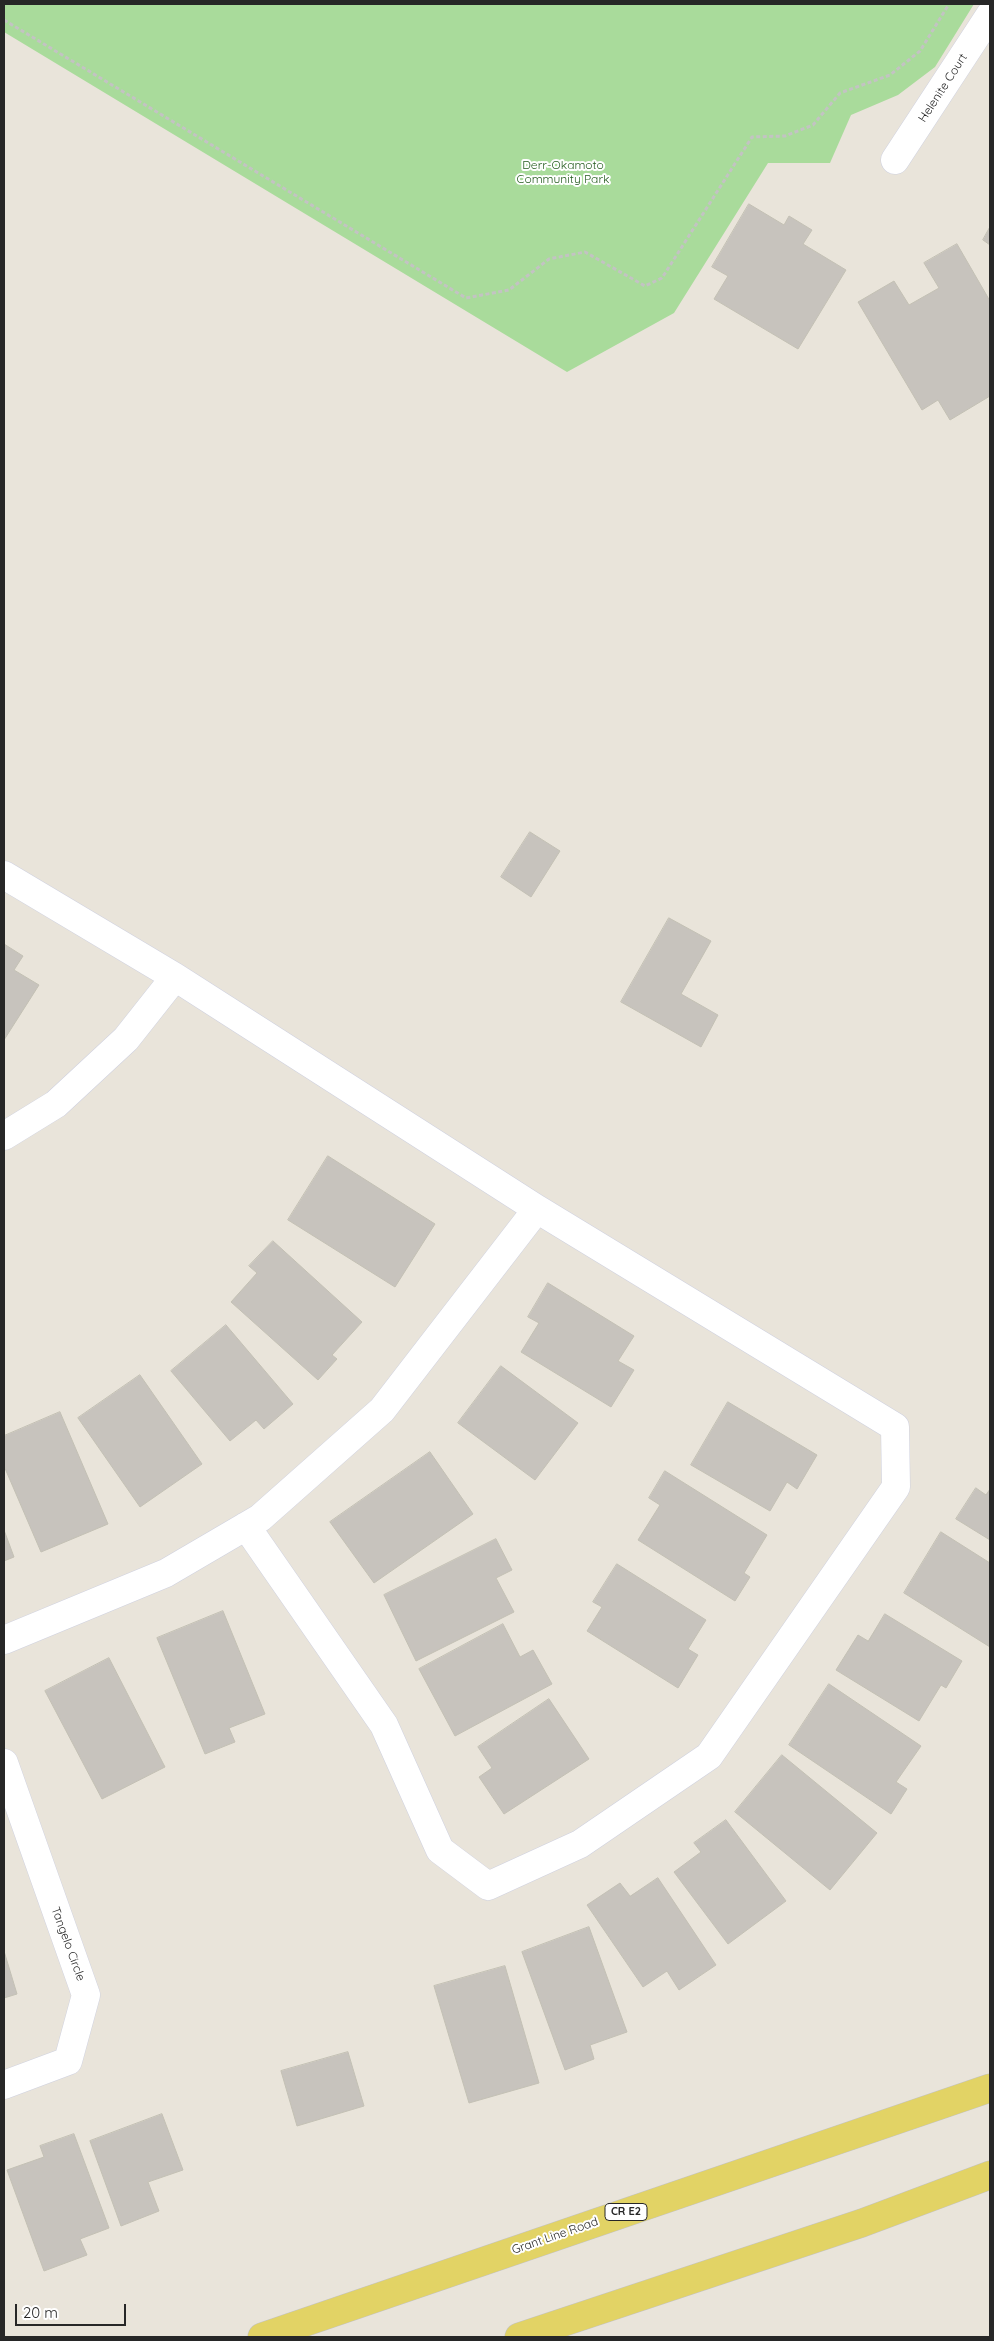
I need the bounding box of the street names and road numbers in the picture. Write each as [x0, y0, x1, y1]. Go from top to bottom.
street label: Helenite Court [915, 51, 971, 125]
street label: Tangelo Circle [48, 1905, 88, 1983]
road number: CR E2 [605, 2204, 647, 2220]
street label: Grant Line Road [510, 2215, 600, 2257]

